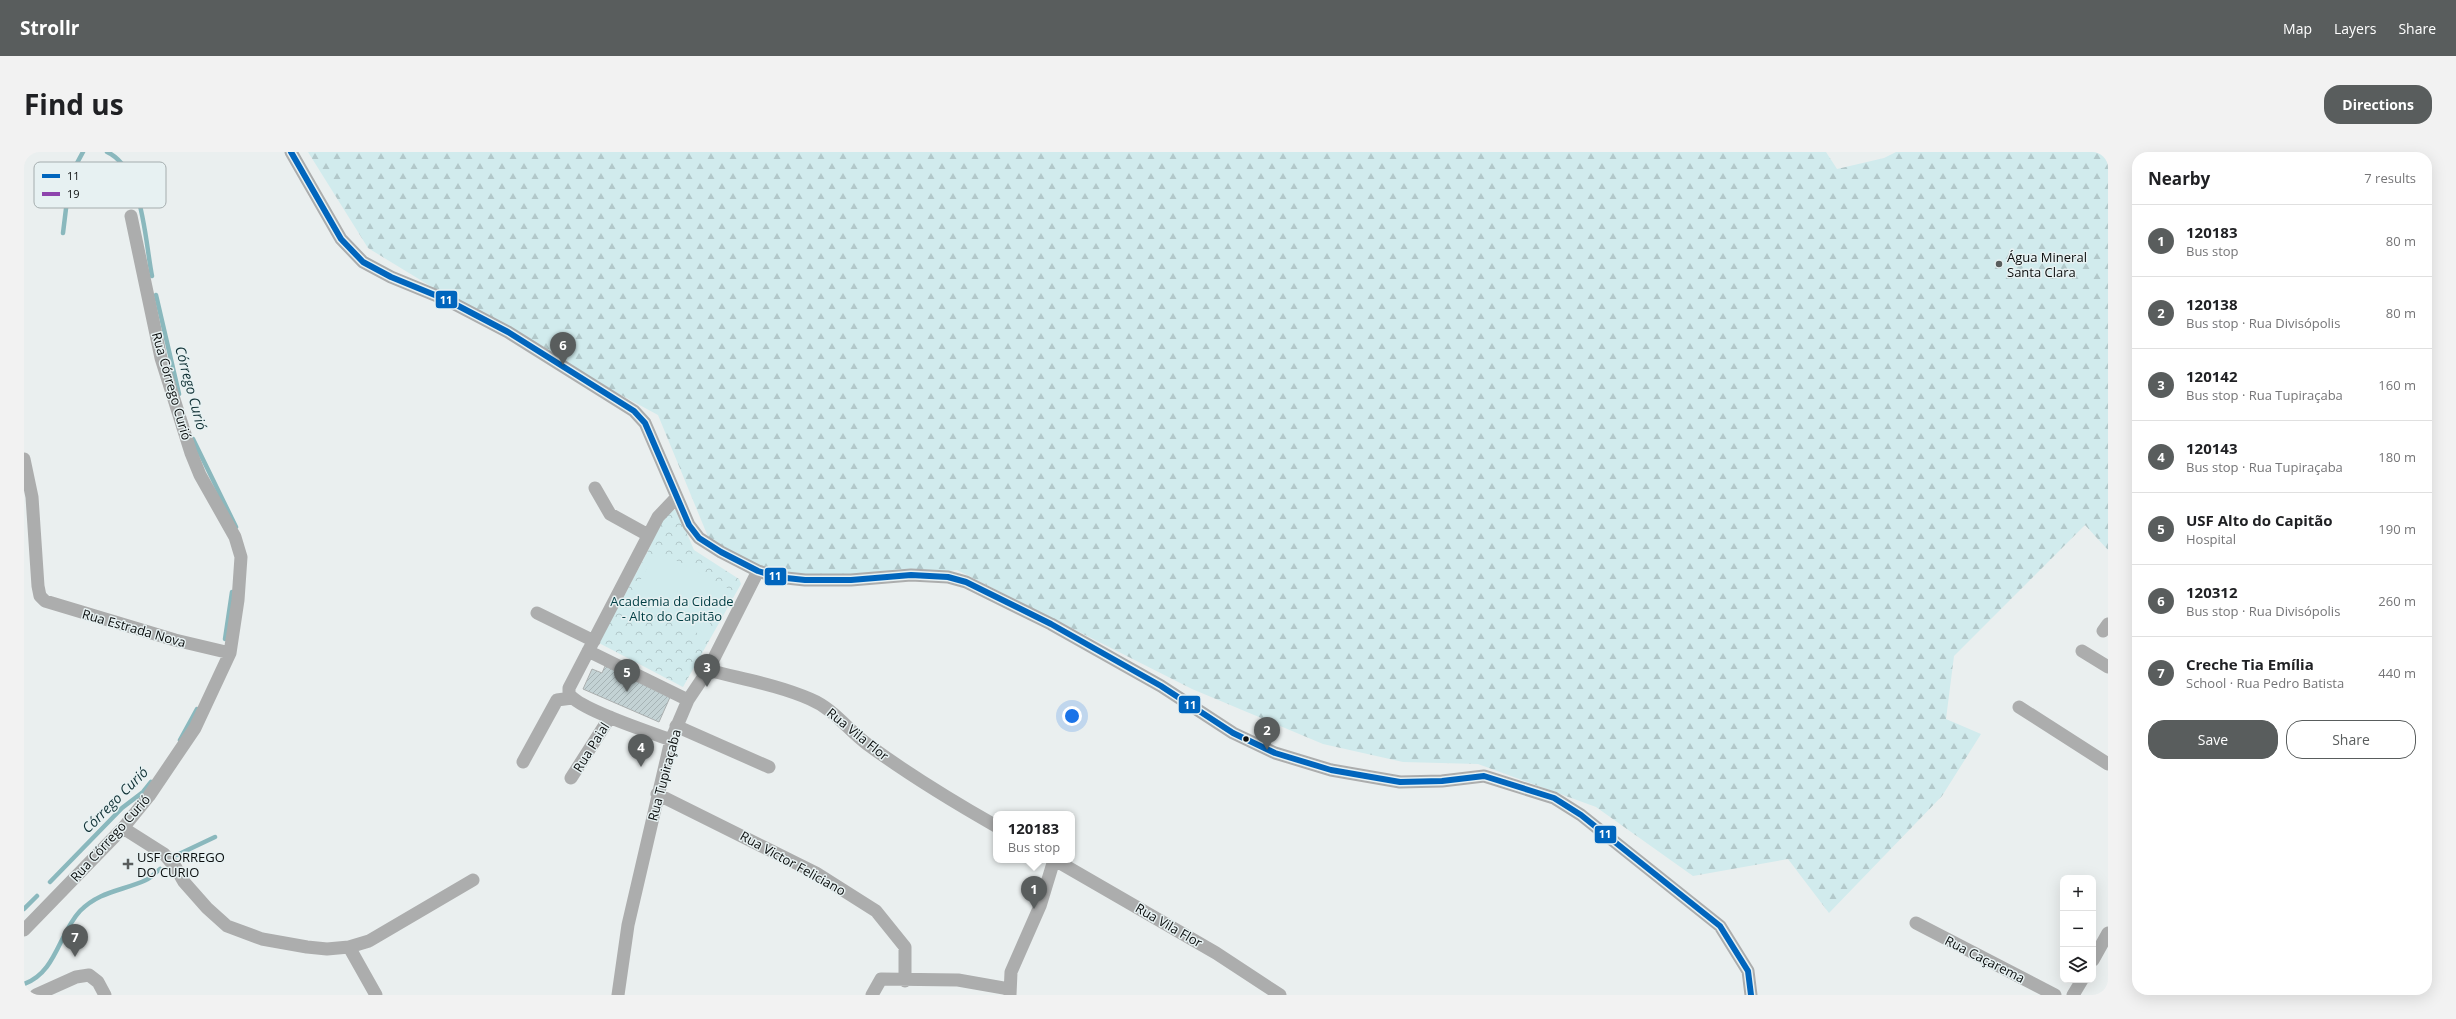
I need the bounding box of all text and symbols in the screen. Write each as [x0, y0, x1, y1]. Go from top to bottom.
text: Strollr [20, 15, 79, 41]
text: Map [2283, 19, 2312, 38]
text: Layers [2334, 19, 2376, 38]
text: Share [2398, 19, 2436, 38]
text: Find us [24, 85, 124, 123]
button: Directions [2324, 85, 2432, 124]
legend [34, 162, 166, 208]
text: Nearby [2148, 167, 2210, 190]
text: 11 [67, 168, 80, 183]
text: 7 results [2364, 169, 2416, 187]
text: 19 [67, 186, 80, 201]
text: 120183 [2186, 222, 2237, 242]
text: 1 [2157, 232, 2165, 250]
text: 80 m [2386, 232, 2416, 250]
text: Bus stop [2186, 242, 2239, 260]
place label: Água Mineral Santa Clara [2007, 248, 2087, 281]
marker: Água Mineral Santa Clara [1994, 259, 2004, 269]
line badge: 11 [435, 290, 458, 309]
text: 11 [440, 292, 452, 307]
text: 120138 [2186, 294, 2237, 314]
text: 2 [2157, 304, 2165, 322]
text: 80 m [2386, 304, 2416, 322]
text: Bus stop · Rua Divisópolis [2186, 314, 2340, 332]
street label: Rua Córrego Curió [149, 330, 195, 442]
pin: 6 [550, 332, 576, 365]
water label: Córrego Curió [172, 344, 210, 432]
text: 120142 [2186, 366, 2237, 386]
text: 3 [2157, 376, 2165, 394]
text: 160 m [2378, 376, 2416, 394]
text: Bus stop · Rua Tupiraçaba [2186, 386, 2343, 404]
text: 120143 [2186, 438, 2237, 458]
text: 4 [2157, 448, 2165, 466]
text: 180 m [2378, 448, 2416, 466]
text: Bus stop · Rua Tupiraçaba [2186, 458, 2343, 476]
text: USF Alto do Capitão [2186, 510, 2333, 530]
text: 5 [2157, 520, 2165, 538]
text: 190 m [2378, 520, 2416, 538]
text: Hospital [2186, 530, 2236, 548]
line badge: 11 [764, 567, 787, 586]
text: 11 [769, 568, 781, 583]
text: 120312 [2186, 582, 2237, 602]
park label: Academia da Cidade - Alto do Capitão [610, 592, 734, 625]
text: 6 [2157, 592, 2165, 610]
text: 260 m [2378, 592, 2416, 610]
text: Bus stop · Rua Divisópolis [2186, 602, 2340, 620]
street label: Rua Estrada Nova [80, 605, 188, 651]
pin: 3 [694, 654, 720, 687]
text: Creche Tia Emília [2186, 654, 2314, 674]
pin: 5 [614, 659, 640, 692]
text: 7 [2157, 664, 2165, 682]
text: 440 m [2378, 664, 2416, 682]
text: School · Rua Pedro Batista [2186, 674, 2344, 692]
line badge: 11 [1178, 695, 1201, 714]
text: 11 [1184, 697, 1196, 712]
street label: Rua Vila Flor [823, 704, 893, 765]
your location [1062, 706, 1082, 726]
pin: 2 [1254, 717, 1280, 750]
street label: Rua Paial [569, 719, 613, 775]
button: Save [2148, 720, 2278, 759]
button: Share [2286, 720, 2416, 759]
street label: Rua Tupiraçaba [643, 727, 685, 823]
pin: 4 [628, 734, 654, 767]
unlabelled marker [1241, 734, 1251, 744]
water label: Córrego Curió [77, 762, 152, 837]
street label: Rua Córrego Curió [66, 790, 154, 885]
popup [993, 811, 1075, 863]
text: 120183 [1008, 818, 1059, 838]
line badge: 11 [1594, 825, 1617, 844]
street label: Rua Victor Feliciano [737, 826, 849, 900]
text: 11 [1599, 826, 1611, 841]
text: Bus stop [1008, 838, 1060, 856]
place label: USF CORREGO DO CURIO [137, 848, 225, 881]
marker: USF CORREGO DO CURIO [122, 858, 134, 870]
map controls [2060, 875, 2096, 983]
button: + [2060, 875, 2096, 911]
pin: 1 [1021, 876, 1047, 909]
street label: Rua Vila Flor [1132, 899, 1206, 952]
button: − [2060, 911, 2096, 947]
pin: 7 [62, 924, 88, 957]
street label: Rua Caçarema [1942, 931, 2028, 987]
button: layers [2060, 947, 2096, 983]

